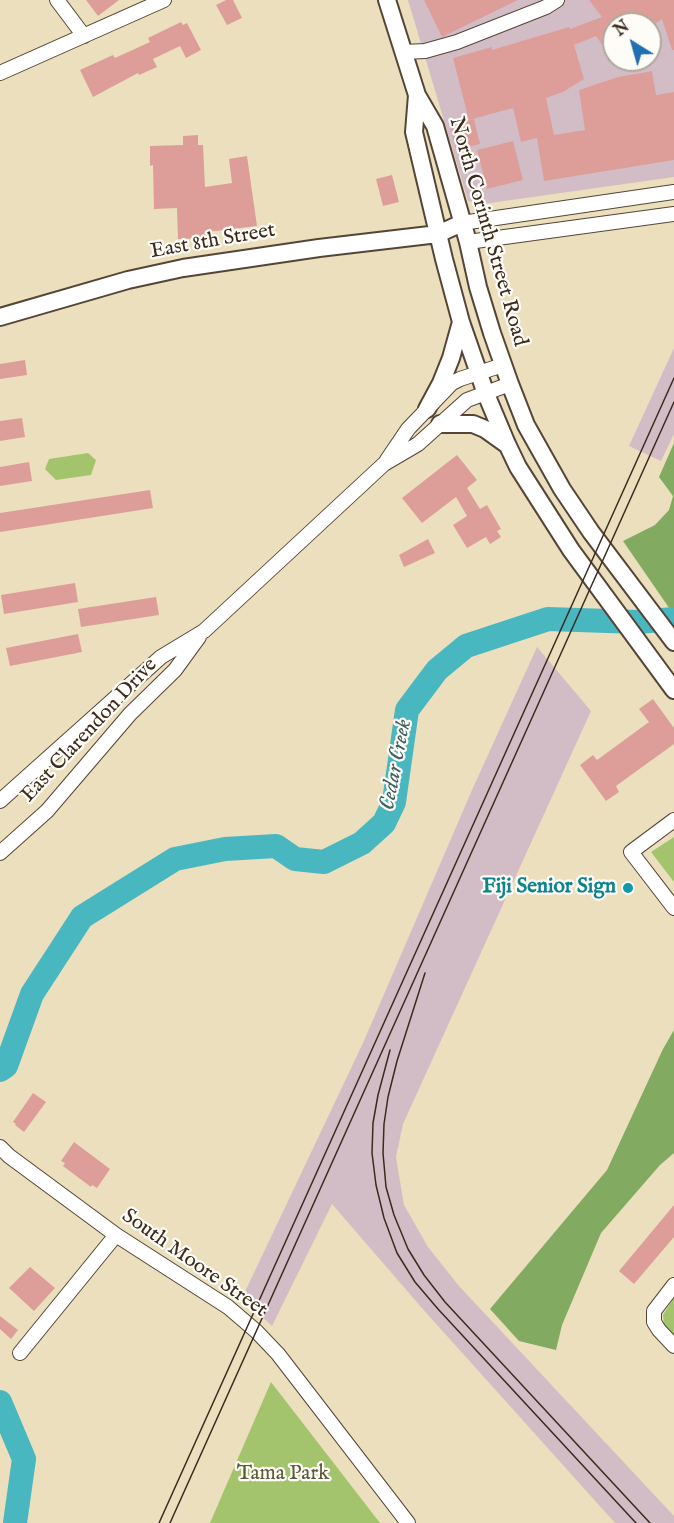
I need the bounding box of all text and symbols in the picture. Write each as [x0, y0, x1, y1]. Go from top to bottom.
north arrow [602, 12, 662, 72]
text: N [611, 17, 634, 41]
street label: North Corinth Street Road [442, 114, 532, 350]
street label: East 8th Street [149, 219, 277, 265]
street label: East Clarendon Drive [17, 654, 163, 808]
water label: Cedar Creek [375, 717, 419, 813]
place label: Fiji Senior Sign [482, 875, 616, 901]
marker: Fiji Senior Sign [621, 881, 635, 895]
street label: South Moore Street [116, 1204, 272, 1324]
park label: Tama Park [237, 1462, 329, 1488]

